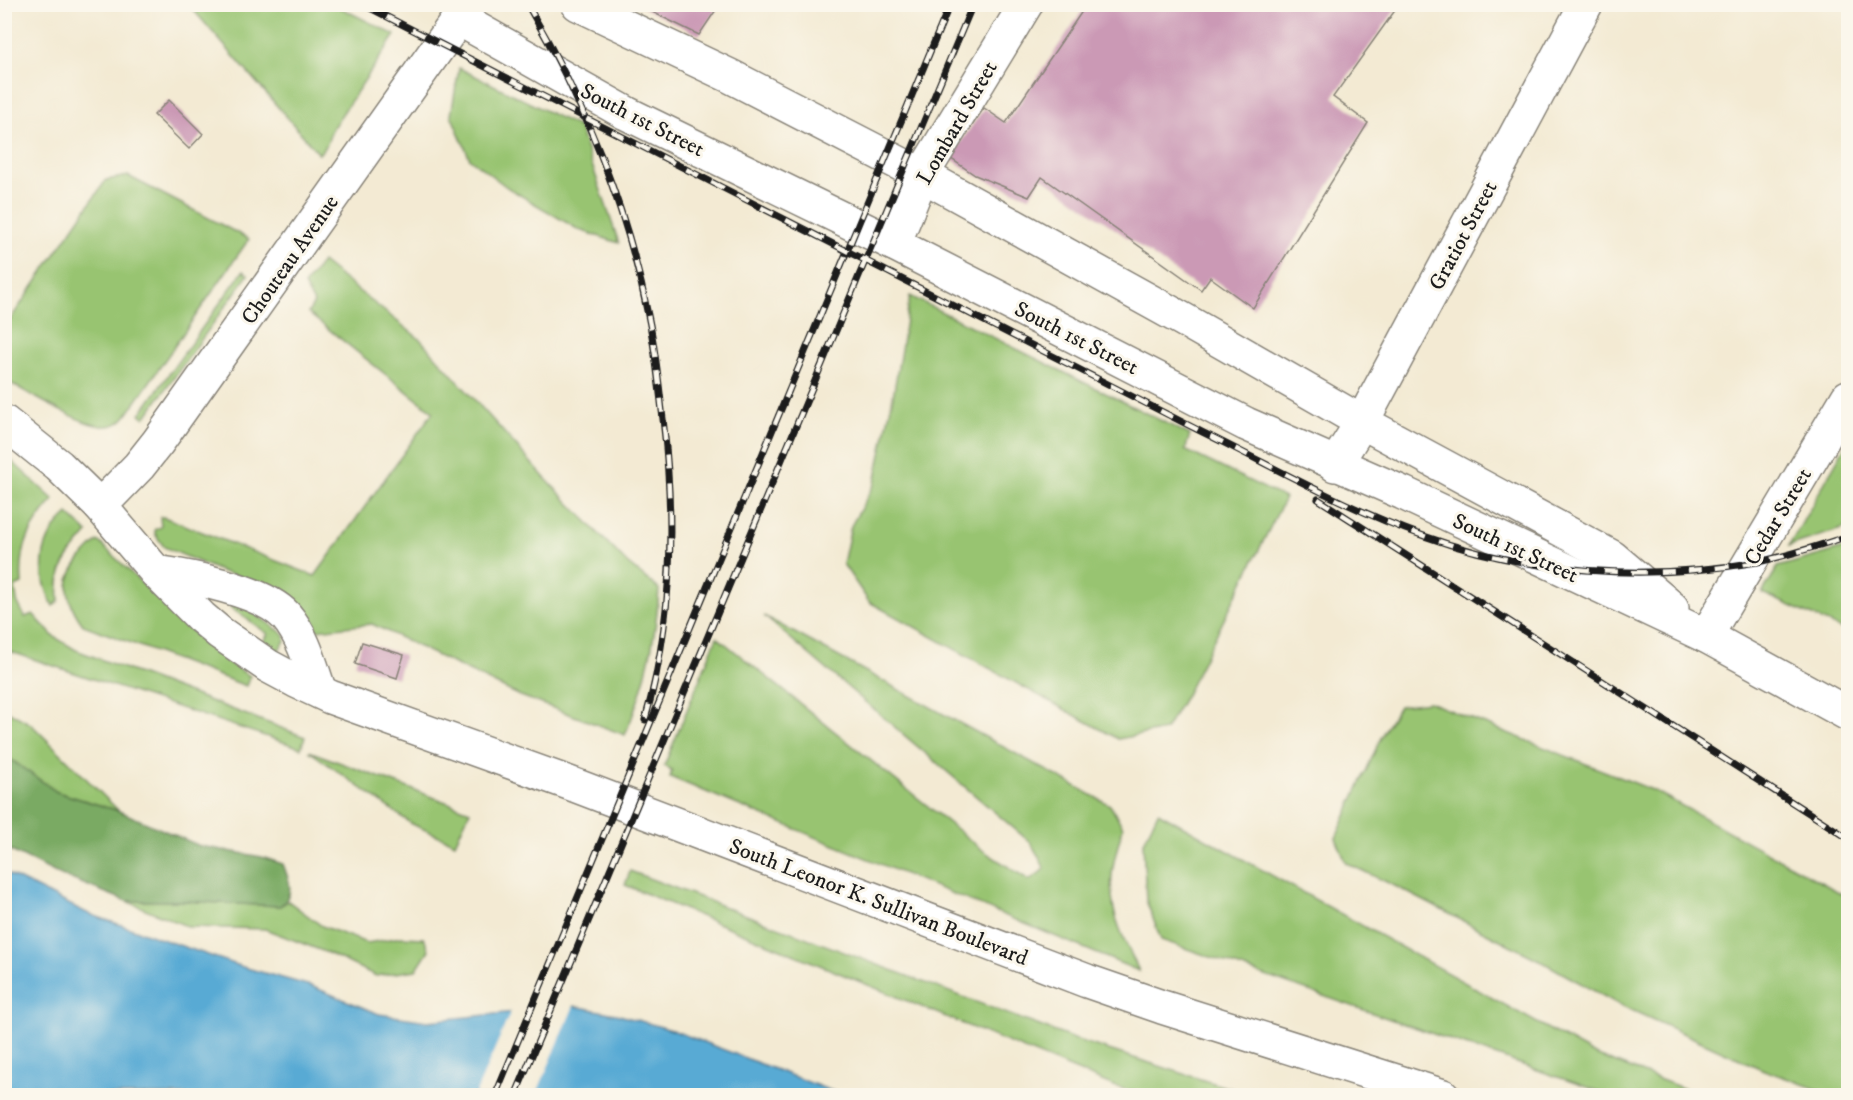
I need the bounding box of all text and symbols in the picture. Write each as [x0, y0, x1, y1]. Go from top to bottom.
street label: Lombard Street [911, 56, 1004, 189]
street label: South 1st Street [576, 78, 709, 163]
street label: Gratiot Street [1423, 176, 1503, 295]
street label: Chouteau Avenue [236, 190, 345, 330]
street label: South 1st Street [1010, 296, 1143, 381]
street label: Cedar Street [1739, 463, 1818, 570]
street label: South 1st Street [1448, 508, 1582, 589]
street label: South Leonor K. Sullivan Boulevard [725, 833, 1032, 972]

